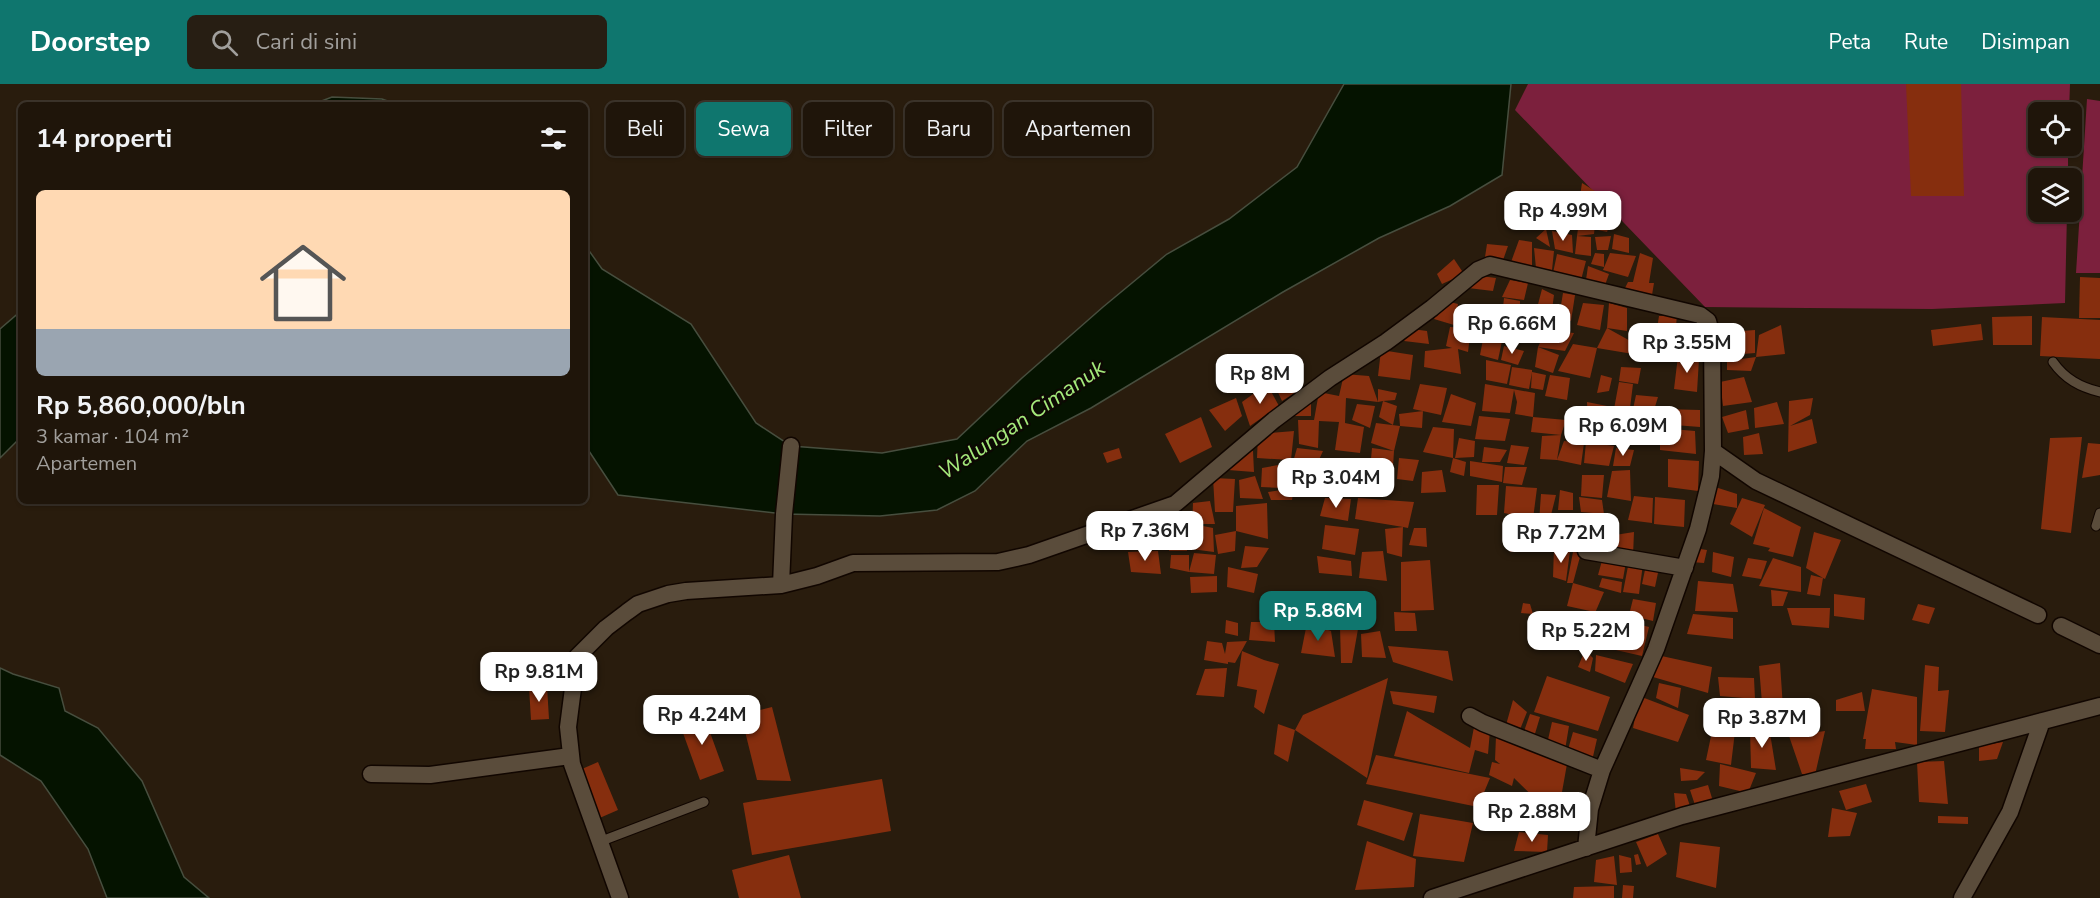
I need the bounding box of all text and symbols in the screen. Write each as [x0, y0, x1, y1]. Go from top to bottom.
search box [187, 15, 607, 69]
text: Doorstep [30, 23, 151, 61]
icon: search [208, 26, 241, 59]
text: Cari di sini [256, 27, 357, 57]
text: Peta [1829, 28, 1871, 56]
text: Rute [1904, 28, 1948, 56]
text: Disimpan [1981, 28, 2070, 56]
chip: Beli [606, 102, 684, 156]
chip: Sewa [696, 102, 791, 156]
chip: Filter [803, 102, 893, 156]
chip: Baru [905, 102, 992, 156]
chip: Apartemen [1004, 102, 1152, 156]
map controls [2028, 102, 2082, 222]
button: locate [2028, 102, 2082, 156]
text: 14 properti [36, 121, 172, 156]
icon: filters [537, 122, 570, 155]
button: layers [2028, 168, 2082, 222]
pin: Rp 4.99M [1501, 191, 1625, 242]
text: Rp 4.99M [1518, 197, 1608, 224]
icon: home [249, 229, 357, 337]
pin: Rp 6.66M [1450, 304, 1574, 355]
text: Rp 6.66M [1467, 310, 1557, 337]
pin: Rp 3.55M [1625, 323, 1749, 374]
text: Rp 3.55M [1642, 329, 1732, 356]
water label: Walungan Cimanuk [933, 353, 1112, 487]
pin: Rp 8M [1218, 354, 1302, 405]
text: Rp 8M [1230, 360, 1290, 387]
text: Rp 5,860,000/bln [36, 388, 246, 423]
pin: Rp 6.09M [1561, 406, 1685, 457]
text: Rp 6.09M [1578, 412, 1668, 439]
text: 3 kamar · 104 m² [36, 423, 189, 450]
text: Apartemen [36, 450, 137, 477]
pin: Rp 3.04M [1274, 458, 1398, 509]
text: Rp 3.04M [1291, 464, 1381, 491]
pin: Rp 7.36M [1083, 511, 1207, 562]
pin: Rp 7.72M [1499, 513, 1623, 564]
text: Rp 7.36M [1100, 517, 1190, 544]
text: Rp 7.72M [1516, 519, 1606, 546]
pin: Rp 5.86M [1256, 591, 1380, 642]
text: Rp 5.86M [1273, 597, 1363, 624]
pin: Rp 5.22M [1524, 611, 1648, 662]
text: Rp 5.22M [1541, 617, 1631, 644]
pin: Rp 9.81M [477, 652, 601, 703]
text: Rp 9.81M [494, 658, 584, 685]
pin: Rp 4.24M [640, 695, 764, 746]
pin: Rp 3.87M [1700, 698, 1824, 749]
text: Rp 4.24M [657, 701, 747, 728]
text: Rp 3.87M [1717, 704, 1807, 731]
pin: Rp 2.88M [1470, 792, 1594, 843]
text: Rp 2.88M [1487, 798, 1577, 825]

